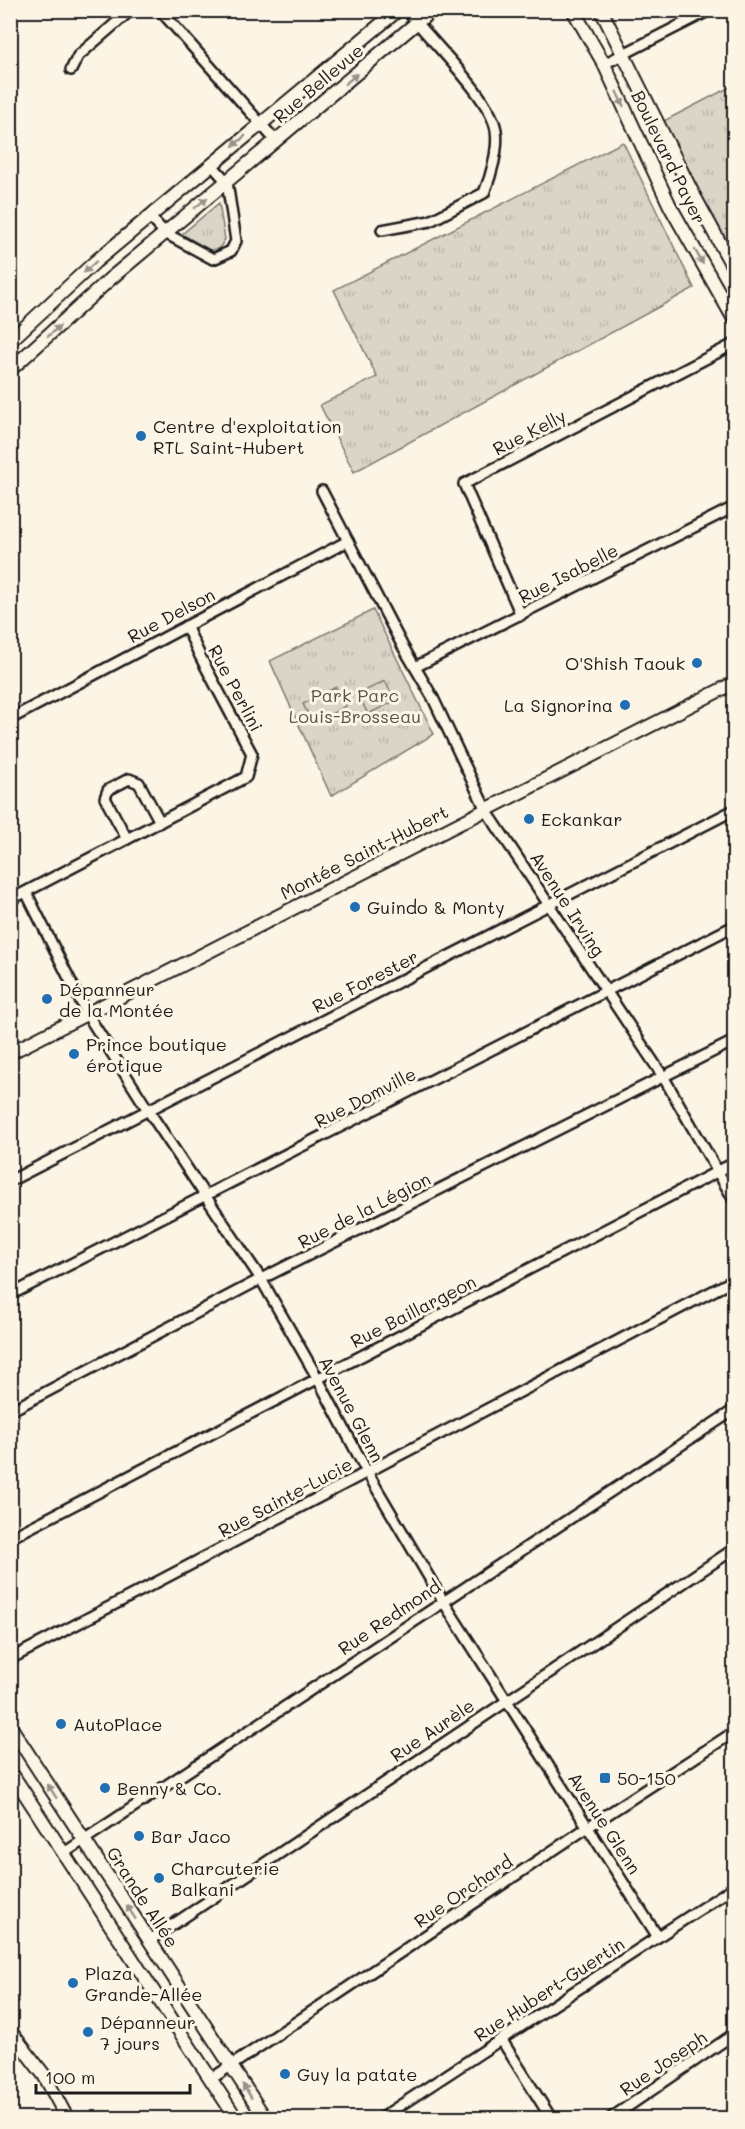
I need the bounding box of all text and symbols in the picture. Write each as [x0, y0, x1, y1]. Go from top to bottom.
street label: Rue Bellevue [268, 38, 368, 128]
one-way arrow [343, 72, 359, 85]
street label: Boulevard Payer [626, 86, 712, 228]
one-way arrow [616, 91, 625, 108]
one-way arrow [232, 134, 247, 147]
one-way arrow [193, 197, 209, 210]
one-way arrow [694, 249, 704, 266]
one-way arrow [83, 260, 98, 273]
one-way arrow [46, 325, 61, 338]
street label: Rue Kelly [488, 403, 570, 461]
place label: Centre d'exploitation RTL Saint-Hubert [153, 414, 342, 459]
marker: Centre d'exploitation RTL Saint-Hubert [134, 429, 148, 443]
street label: Rue Isabelle [514, 538, 622, 608]
street label: Rue Delson [123, 582, 219, 648]
street label: Rue Perlini [203, 640, 269, 736]
place label: O'Shish Taouk [565, 651, 685, 675]
marker: O'Shish Taouk [690, 656, 704, 670]
park label: Park Parc Louis-Brosseau [289, 683, 421, 728]
place label: La Signorina [504, 693, 613, 717]
marker: La Signorina [618, 698, 632, 712]
street label: Montée Saint-Hubert [276, 799, 452, 905]
place label: Eckankar [541, 807, 622, 831]
marker: Eckankar [522, 812, 536, 826]
street label: Avenue Irving [525, 847, 611, 961]
place label: Guindo & Monty [367, 895, 505, 919]
marker: Guindo & Monty [348, 900, 362, 914]
street label: Rue Forester [308, 944, 422, 1018]
place label: Dépanneur de la Montée [59, 977, 174, 1022]
marker: Dépanneur de la Montée [40, 992, 54, 1006]
place label: Prince boutique érotique [86, 1032, 227, 1077]
marker: Prince boutique érotique [67, 1047, 81, 1061]
street label: Rue Domville [310, 1061, 420, 1133]
street label: Rue de la Légion [294, 1166, 434, 1254]
street label: Rue Baillargeon [346, 1269, 480, 1353]
street label: Avenue Glenn [314, 1352, 390, 1466]
street label: Rue Sainte-Lucie [214, 1452, 356, 1542]
street label: Rue Redmond [333, 1574, 445, 1660]
street label: Rue Aurèle [385, 1693, 479, 1767]
place label: AutoPlace [73, 1712, 162, 1736]
marker: AutoPlace [54, 1717, 68, 1731]
place label: 50-150 [617, 1766, 676, 1790]
street label: Avenue Glenn [563, 1767, 647, 1879]
marker: 50-150 [598, 1771, 612, 1785]
place label: Benny & Co. [117, 1776, 222, 1800]
marker: Benny & Co. [98, 1781, 112, 1795]
one-way arrow [47, 1782, 58, 1799]
place label: Bar Jaco [151, 1824, 231, 1848]
marker: Bar Jaco [132, 1829, 146, 1843]
street label: Grande Allée [101, 1842, 185, 1952]
street label: Rue Orchard [409, 1849, 517, 1933]
place label: Charcuterie Balkani [171, 1856, 279, 1901]
marker: Charcuterie Balkani [152, 1871, 166, 1885]
one-way arrow [125, 1904, 137, 1920]
street label: Rue Hubert-Guertin [469, 1931, 629, 2047]
place label: Plaza Grande-Allée [85, 1961, 203, 2006]
marker: Plaza Grande-Allée [66, 1976, 80, 1990]
place label: Dépanneur 7 jours [100, 2010, 196, 2055]
marker: Dépanneur 7 jours [81, 2025, 95, 2039]
street label: Rue Joseph [615, 2025, 711, 2101]
scale bar [36, 2057, 190, 2095]
place label: Guy la patate [297, 2062, 417, 2086]
text: 100 m [45, 2065, 95, 2089]
marker: Guy la patate [278, 2067, 292, 2081]
one-way arrow [242, 2083, 253, 2100]

